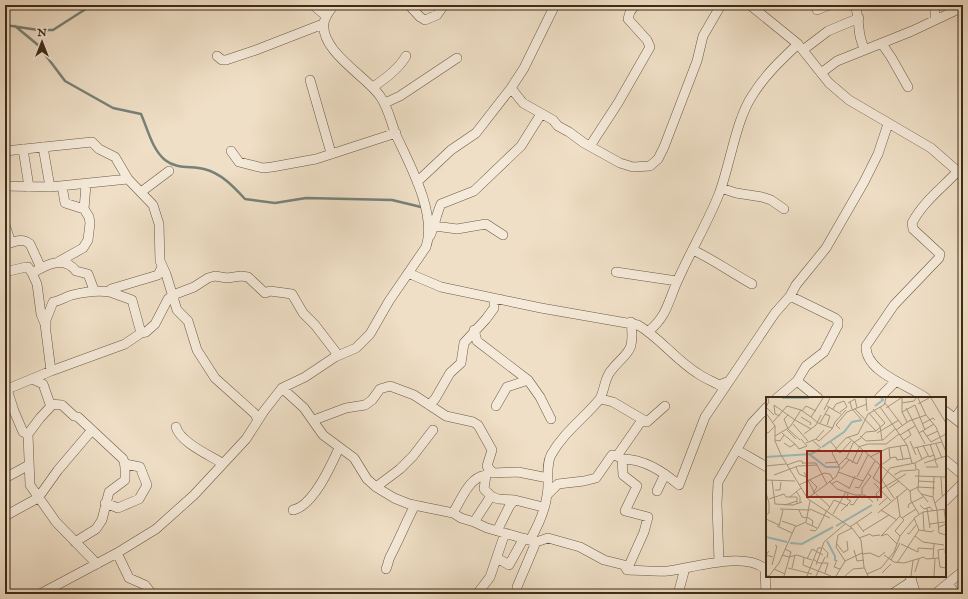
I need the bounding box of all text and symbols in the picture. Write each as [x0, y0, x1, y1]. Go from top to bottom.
north arrow [22, 22, 62, 62]
text: N [36, 26, 47, 40]
inset map [766, 397, 946, 577]

